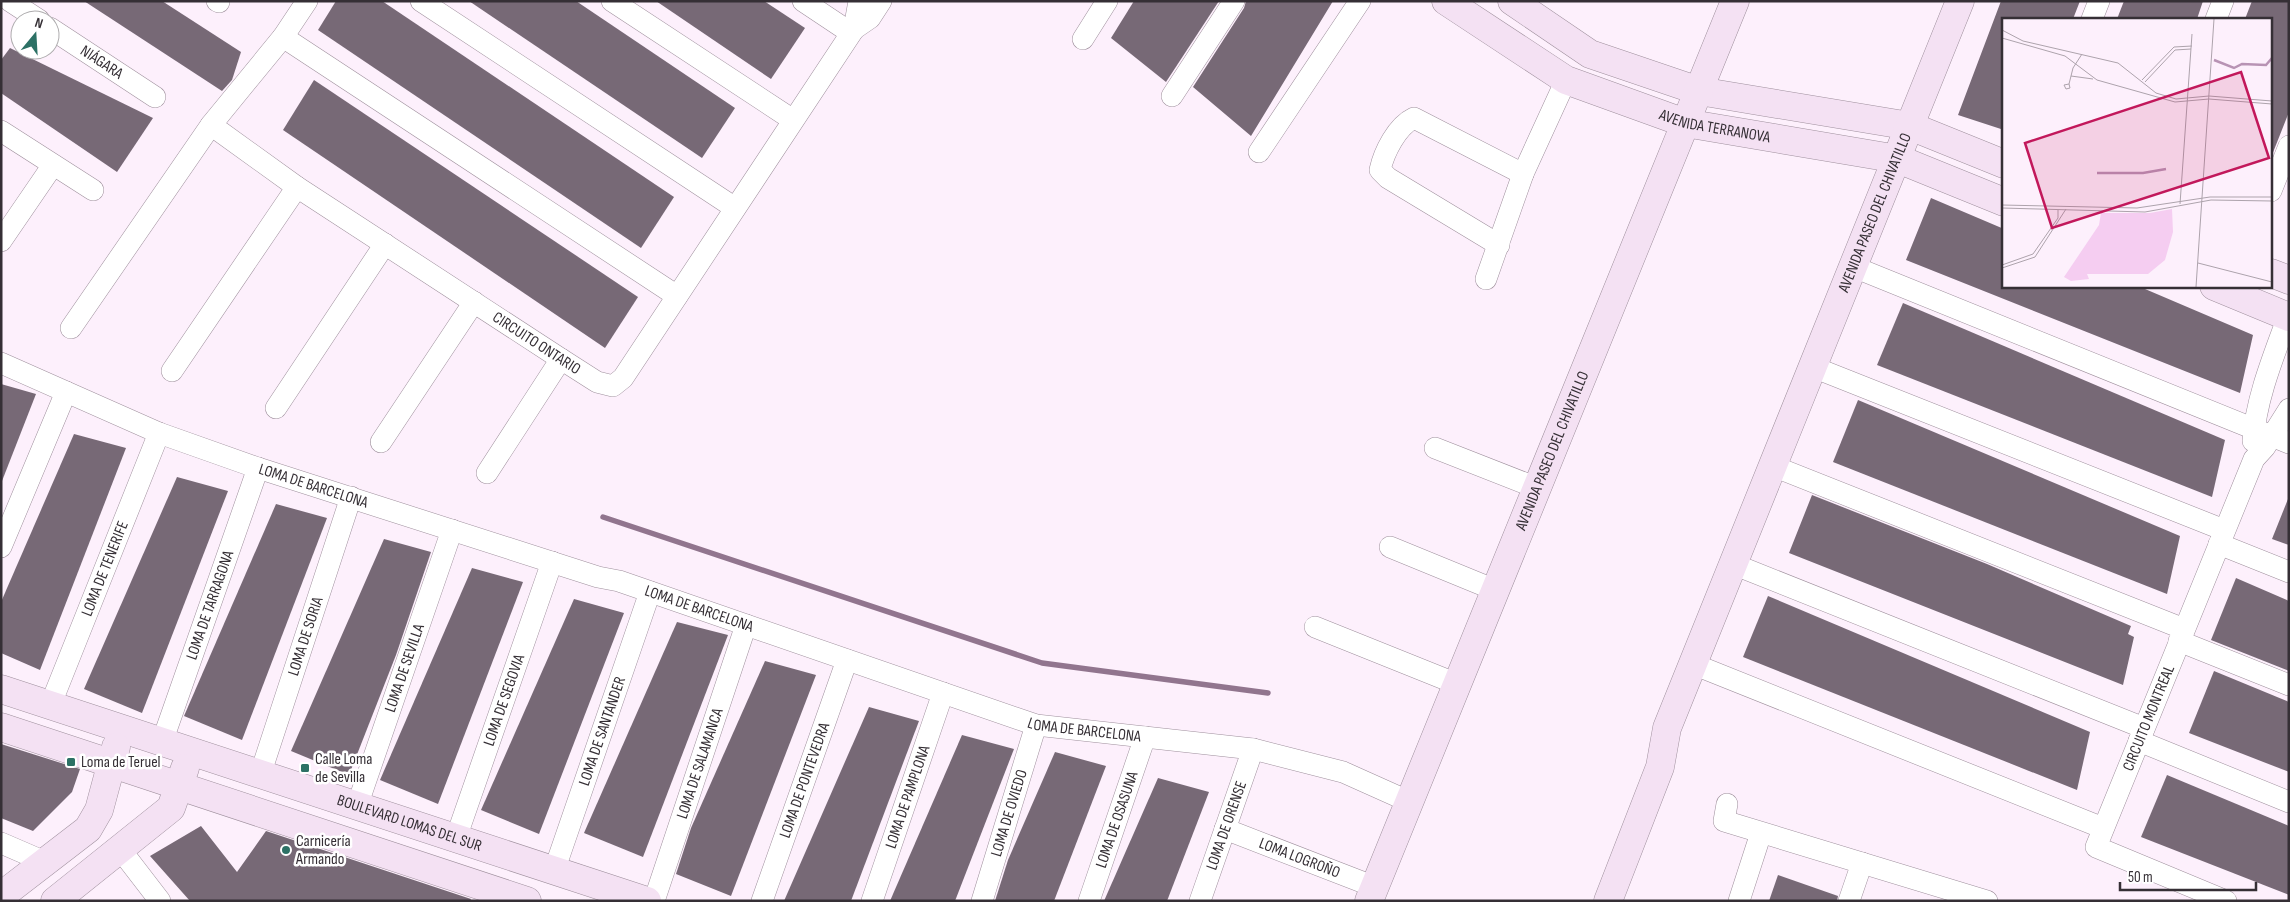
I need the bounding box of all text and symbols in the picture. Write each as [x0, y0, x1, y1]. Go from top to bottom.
north arrow [10, 10, 60, 60]
text: N [33, 14, 45, 32]
inset map [2002, 18, 2272, 288]
street label: NIÁGARA [77, 41, 127, 83]
street label: AVENIDA TERRANOVA [1656, 105, 1772, 147]
street label: AVENIDA PASEO DEL CHIVATILLO [1834, 130, 1915, 296]
street label: CIRCUITO ONTARIO [489, 308, 584, 379]
street label: AVENIDA PASEO DEL CHIVATILLO [1511, 368, 1593, 534]
street label: LOMA DE BARCELONA [256, 459, 371, 512]
street label: LOMA DE TENERIFE [77, 518, 132, 619]
street label: LOMA DE TARRAGONA [182, 548, 238, 662]
street label: LOMA DE BARCELONA [642, 581, 756, 636]
street label: LOMA DE SORIA [284, 594, 327, 678]
street label: LOMA DE SEVILLA [381, 621, 429, 715]
street label: LOMA DE SEGOVIA [479, 652, 529, 748]
street label: CIRCUITO MONTREAL [2118, 662, 2179, 774]
street label: LOMA DE SANTANDER [575, 674, 630, 788]
street label: LOMA DE SALAMANCA [673, 706, 727, 821]
street label: LOMA DE BARCELONA [1025, 713, 1142, 746]
street label: LOMA DE PONTEVEDRA [775, 720, 834, 841]
street label: LOMA DE PAMPLONA [881, 743, 934, 851]
place label: Calle Loma de Sevilla [315, 750, 372, 787]
place label: Loma de Teruel [81, 753, 161, 772]
marker: Loma de Teruel [65, 756, 77, 768]
marker: Calle Loma de Sevilla [299, 762, 311, 774]
street label: LOMA DE OVIEDO [987, 767, 1031, 859]
street label: LOMA DE OSASUNA [1092, 769, 1142, 870]
street label: LOMA DE ORENSE [1202, 778, 1251, 872]
street label: BOULEVARD LOMAS DEL SUR [335, 790, 484, 856]
place label: Carnicería Armando [295, 832, 351, 869]
street label: LOMA LOGROÑO [1256, 834, 1343, 882]
marker: Carnicería Armando [280, 844, 292, 856]
scale bar [2120, 860, 2256, 892]
text: 50 m [2128, 868, 2153, 887]

